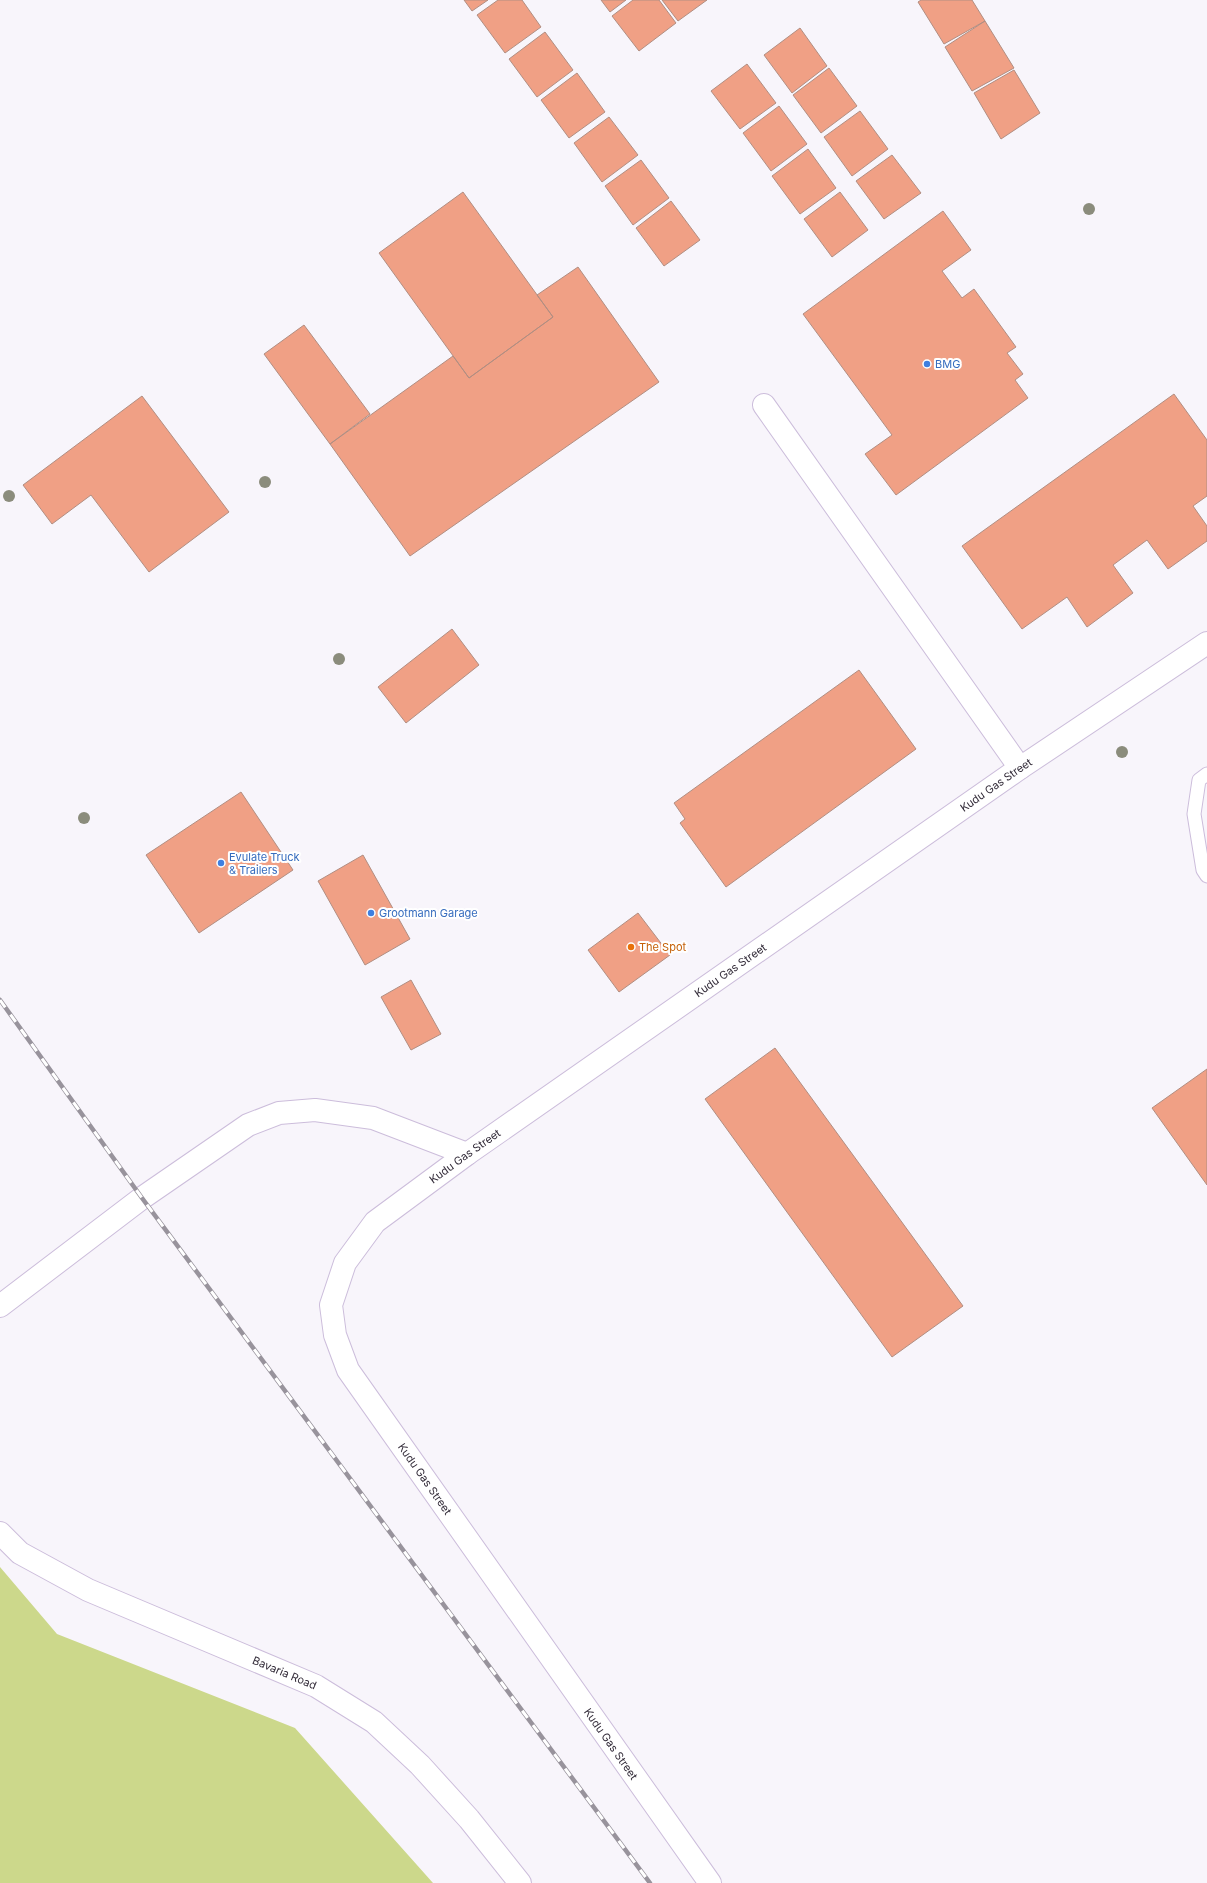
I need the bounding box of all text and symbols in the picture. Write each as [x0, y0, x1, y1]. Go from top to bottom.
place label: BMG [935, 357, 960, 371]
marker: BMG [922, 359, 932, 369]
street label: Kudu Gas Street [957, 755, 1035, 815]
place label: Evulate Truck & Trailers [229, 850, 300, 877]
marker: Evulate Truck & Trailers [216, 858, 226, 868]
place label: Grootmann Garage [379, 906, 478, 920]
marker: Grootmann Garage [366, 908, 376, 918]
place label: The Spot [639, 940, 687, 954]
street label: Kudu Gas Street [692, 940, 769, 1000]
marker: The Spot [626, 942, 636, 952]
street label: Kudu Gas Street [427, 1126, 503, 1186]
street label: Kudu Gas Street [395, 1441, 455, 1518]
street label: Bavaria Road [250, 1653, 319, 1692]
street label: Kudu Gas Street [581, 1706, 641, 1783]

